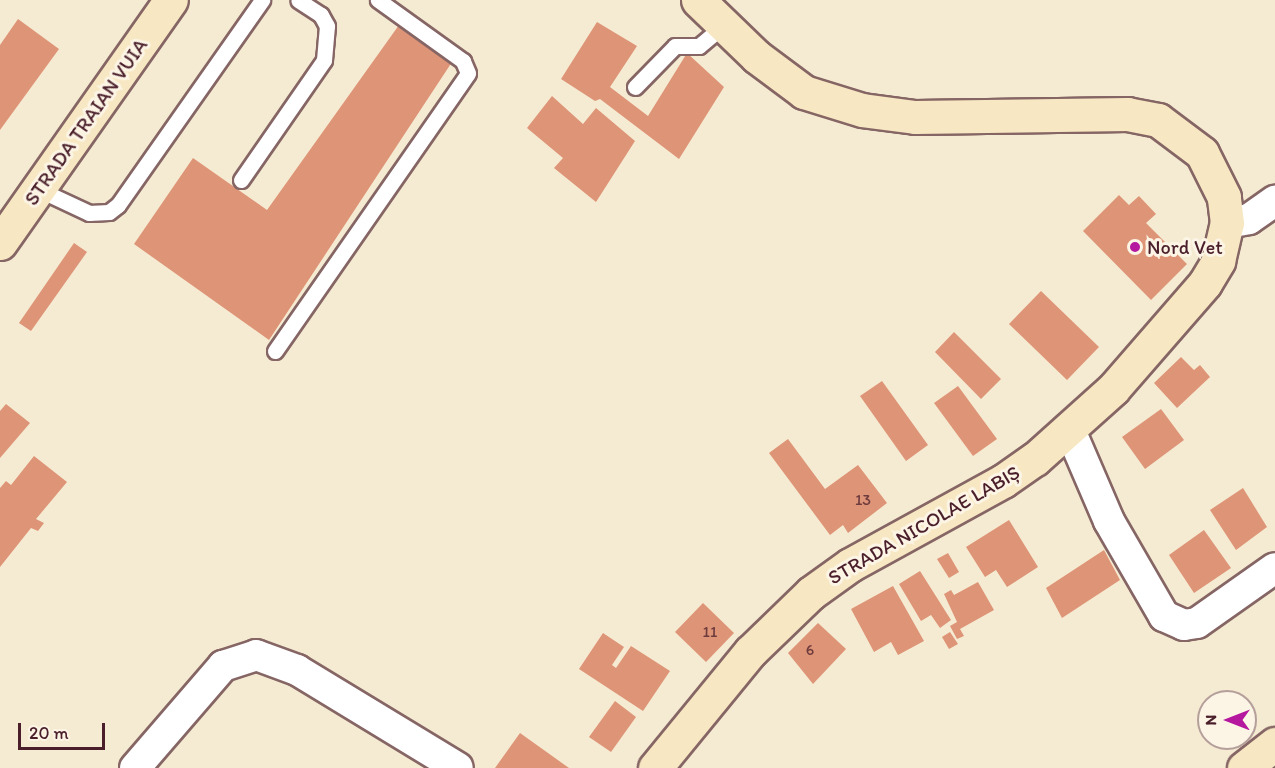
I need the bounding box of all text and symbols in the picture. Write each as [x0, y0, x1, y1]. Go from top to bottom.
street label: STRADA TRAIAN VUIA [21, 36, 151, 208]
place label: Nord Vet [1147, 235, 1222, 259]
marker: Nord Vet [1128, 240, 1142, 254]
street label: STRADA NICOLAE LABIȘ [824, 460, 1024, 590]
house number: 13 [855, 490, 871, 510]
house number: 11 [703, 622, 717, 642]
house number: 6 [806, 640, 814, 660]
north arrow [1197, 690, 1257, 750]
scale bar [21, 711, 108, 749]
text: N [1201, 715, 1220, 725]
text: 20 m [29, 722, 69, 744]

